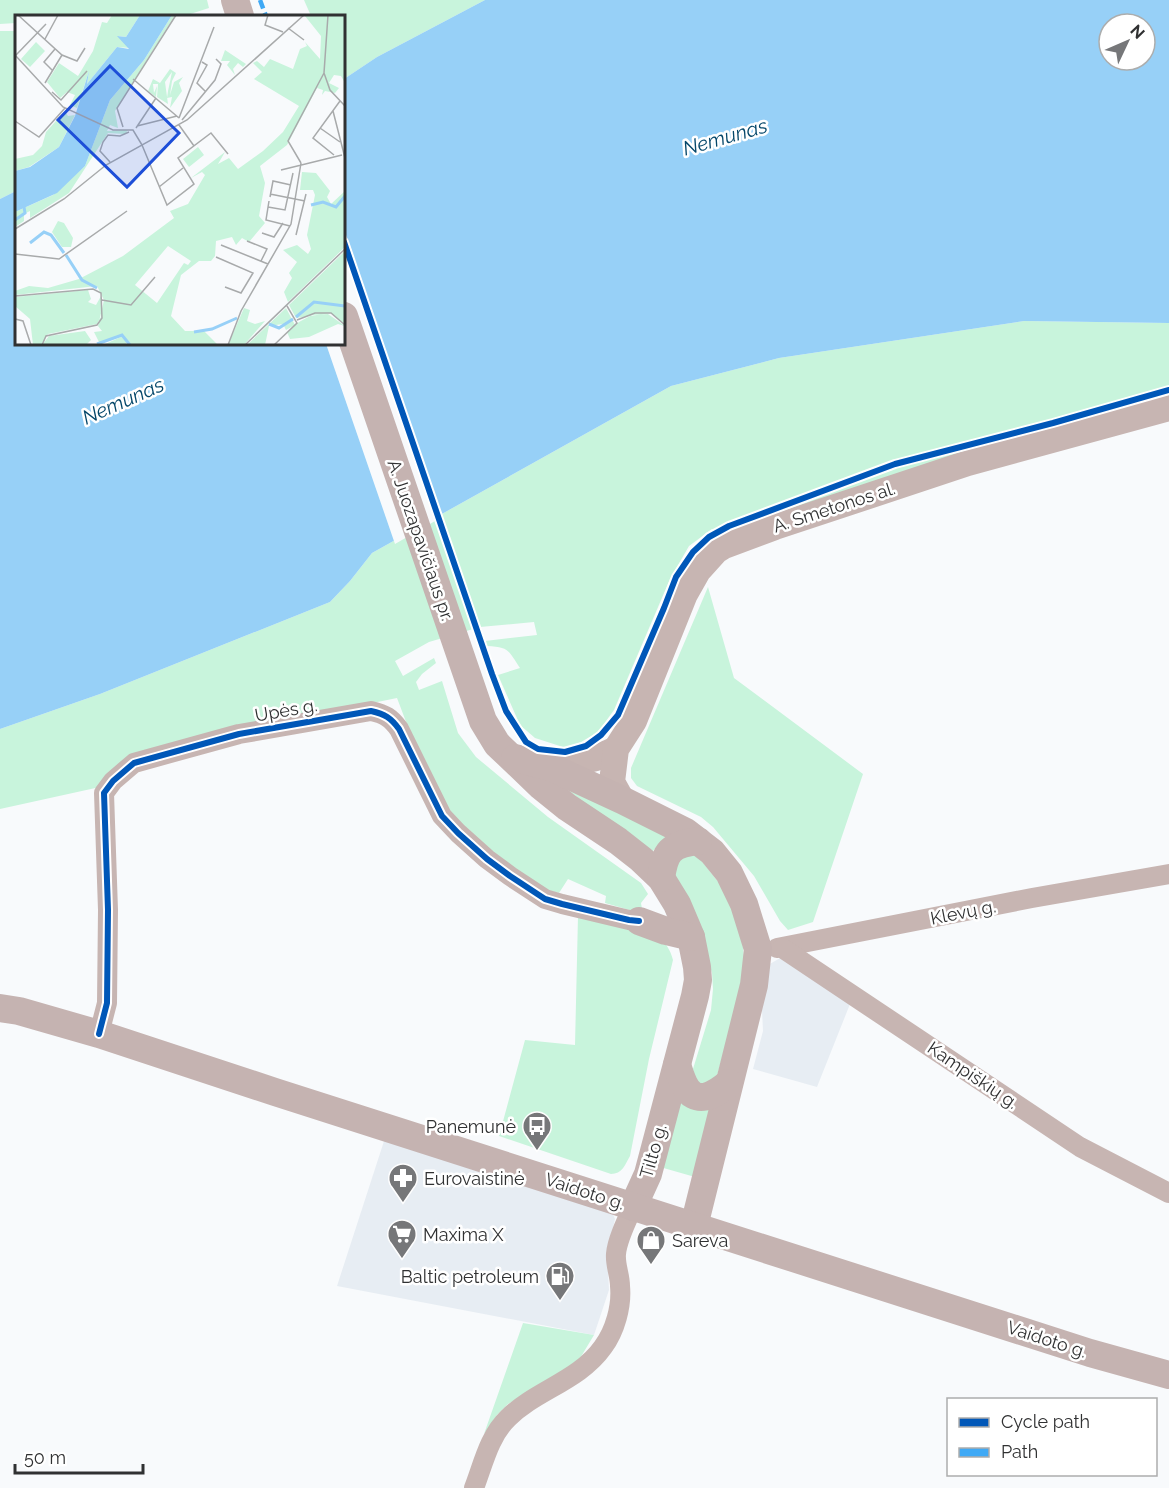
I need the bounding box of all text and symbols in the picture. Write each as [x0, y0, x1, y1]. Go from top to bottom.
north arrow [1097, 12, 1157, 72]
inset map [15, 15, 345, 345]
text: N [1126, 21, 1149, 43]
water label: Nemunas [680, 113, 771, 160]
water label: Nemunas [78, 372, 168, 430]
street label: A. Juozapavičiaus pr. [384, 457, 458, 623]
street label: A. Smetonos al. [770, 477, 898, 537]
street label: Upės g. [253, 694, 319, 726]
street label: Klevų g. [929, 895, 997, 929]
street label: Kampiškių g. [924, 1037, 1022, 1113]
bus stop icon: Panemunė [521, 1110, 553, 1152]
place label: Panemunė [426, 1116, 516, 1137]
street label: Tilto g. [635, 1121, 671, 1181]
pharmacy icon: Eurovaistinė [387, 1162, 419, 1204]
place label: Eurovaistinė [424, 1168, 525, 1189]
street label: Vaidoto g. [543, 1168, 627, 1214]
supermarket icon: Maxima X [386, 1218, 418, 1260]
place label: Maxima X [423, 1224, 504, 1245]
shop icon: Sareva [635, 1224, 667, 1266]
place label: Sareva [672, 1230, 728, 1251]
fuel station icon: Baltic petroleum [544, 1260, 576, 1302]
place label: Baltic petroleum [401, 1266, 539, 1287]
street label: Vaidoto g. [1005, 1316, 1089, 1362]
legend [947, 1398, 1157, 1476]
text: Cycle path [1001, 1411, 1090, 1432]
scale bar [15, 1437, 142, 1475]
text: Path [1001, 1441, 1038, 1462]
text: 50 m [24, 1447, 66, 1468]

